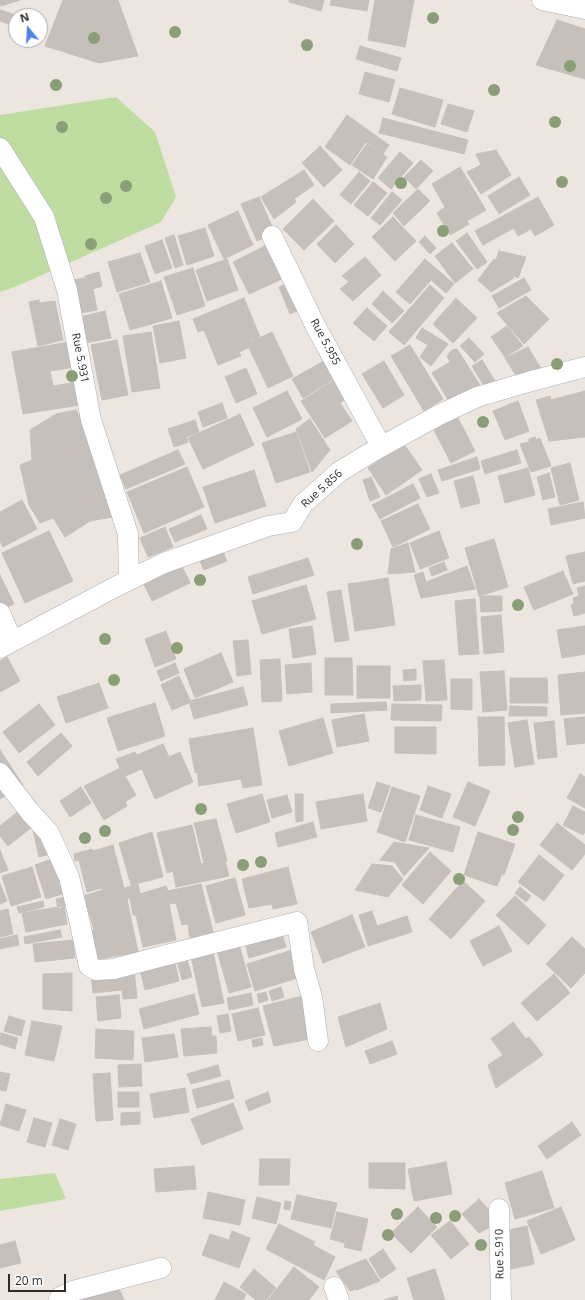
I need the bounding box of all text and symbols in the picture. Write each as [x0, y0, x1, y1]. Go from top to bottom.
north arrow [8, 8, 48, 48]
text: N [18, 9, 31, 26]
street label: Rue 5.955 [307, 317, 343, 367]
street label: Rue 5.931 [69, 332, 91, 384]
street label: Rue 5.856 [299, 467, 345, 511]
street label: Rue 5.910 [493, 1229, 507, 1279]
scale bar [10, 1266, 68, 1292]
text: 20 m [15, 1272, 43, 1289]

